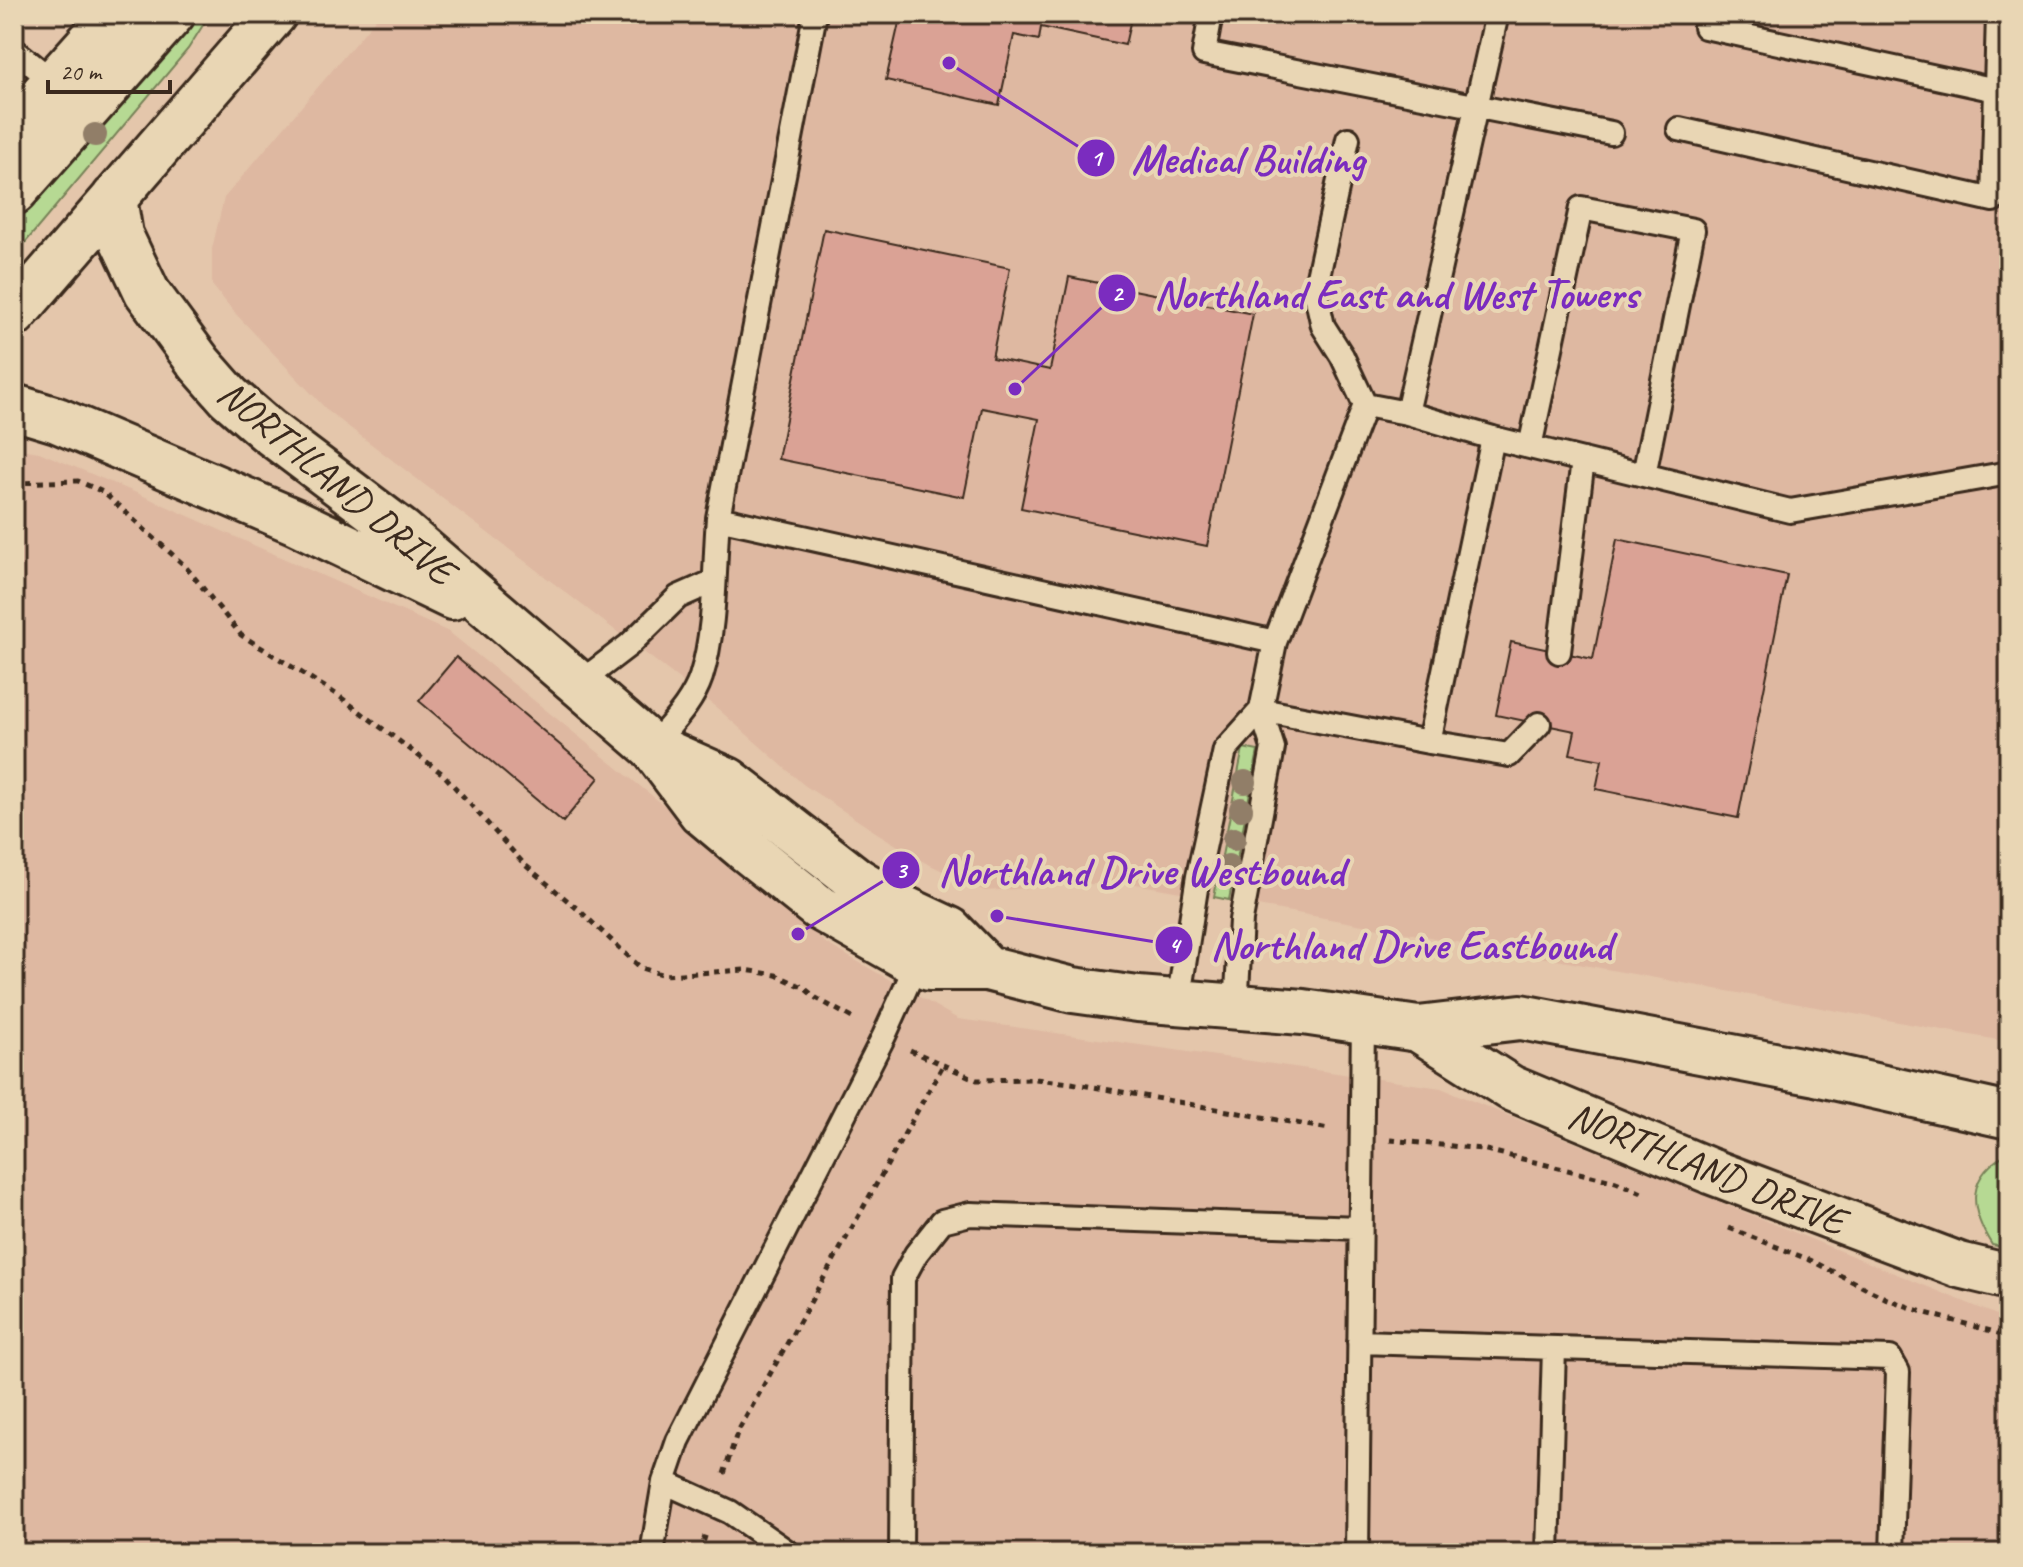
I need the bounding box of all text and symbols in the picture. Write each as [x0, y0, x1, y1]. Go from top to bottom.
scale bar [48, 44, 170, 94]
text: 20 m [60, 57, 103, 87]
callout: Medical Building [1076, 125, 1381, 191]
text: Medical Building [1131, 133, 1367, 186]
text: 1 [1091, 143, 1105, 173]
callout: Northland East and West Towers [1097, 260, 1654, 326]
text: Northland East and West Towers [1154, 268, 1642, 321]
text: 2 [1112, 278, 1125, 308]
street label: NORTHLAND DRIVE [208, 368, 469, 599]
callout: Northland Drive Westbound [881, 837, 1360, 903]
text: Northland Drive Westbound [938, 845, 1351, 898]
text: 3 [896, 855, 909, 885]
callout: Northland Drive Eastbound [1154, 912, 1629, 978]
text: Northland Drive Eastbound [1210, 919, 1619, 972]
text: 4 [1169, 930, 1183, 960]
street label: NORTHLAND DRIVE [1561, 1090, 1857, 1248]

